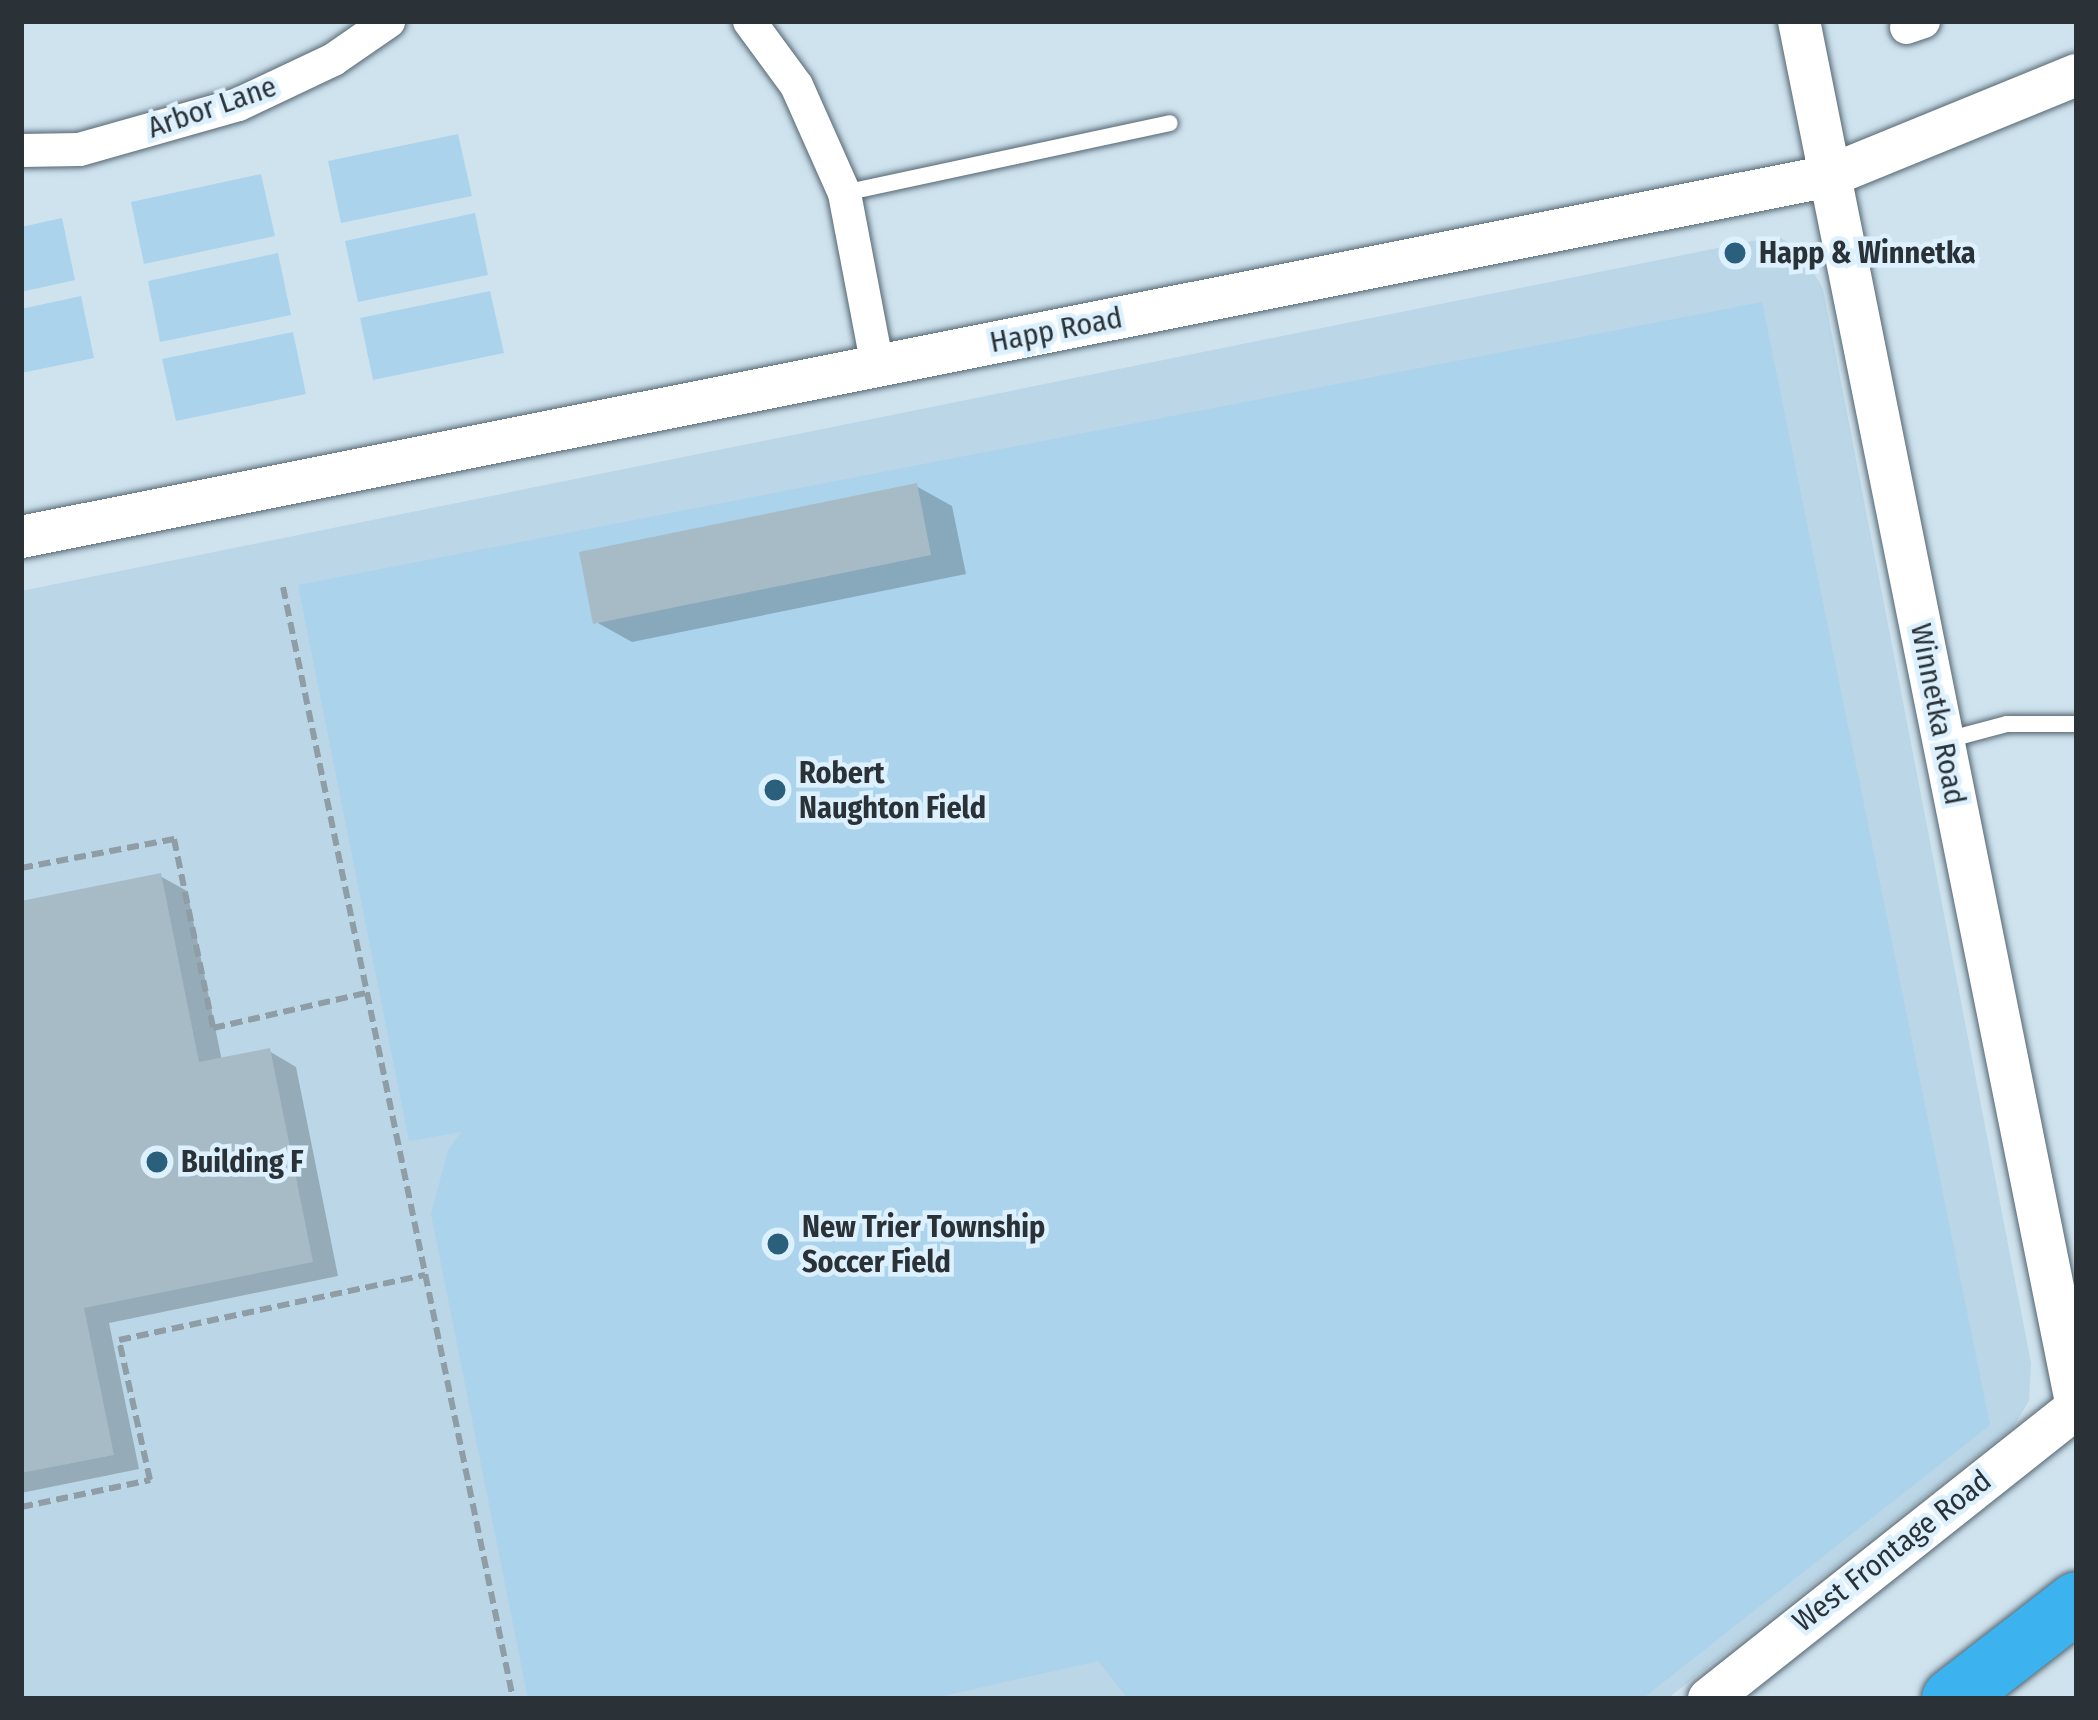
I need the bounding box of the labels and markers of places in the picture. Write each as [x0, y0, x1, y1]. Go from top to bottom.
place label: Happ & Winnetka [1759, 235, 1976, 271]
marker: Happ & Winnetka [1722, 240, 1748, 266]
place label: Robert Naughton Field [799, 755, 986, 826]
marker: Robert Naughton Field [762, 777, 788, 803]
place label: Building F [181, 1144, 303, 1180]
marker: Building F [144, 1149, 170, 1175]
place label: New Trier Township Soccer Field [802, 1209, 1045, 1280]
marker: New Trier Township Soccer Field [765, 1231, 791, 1257]

